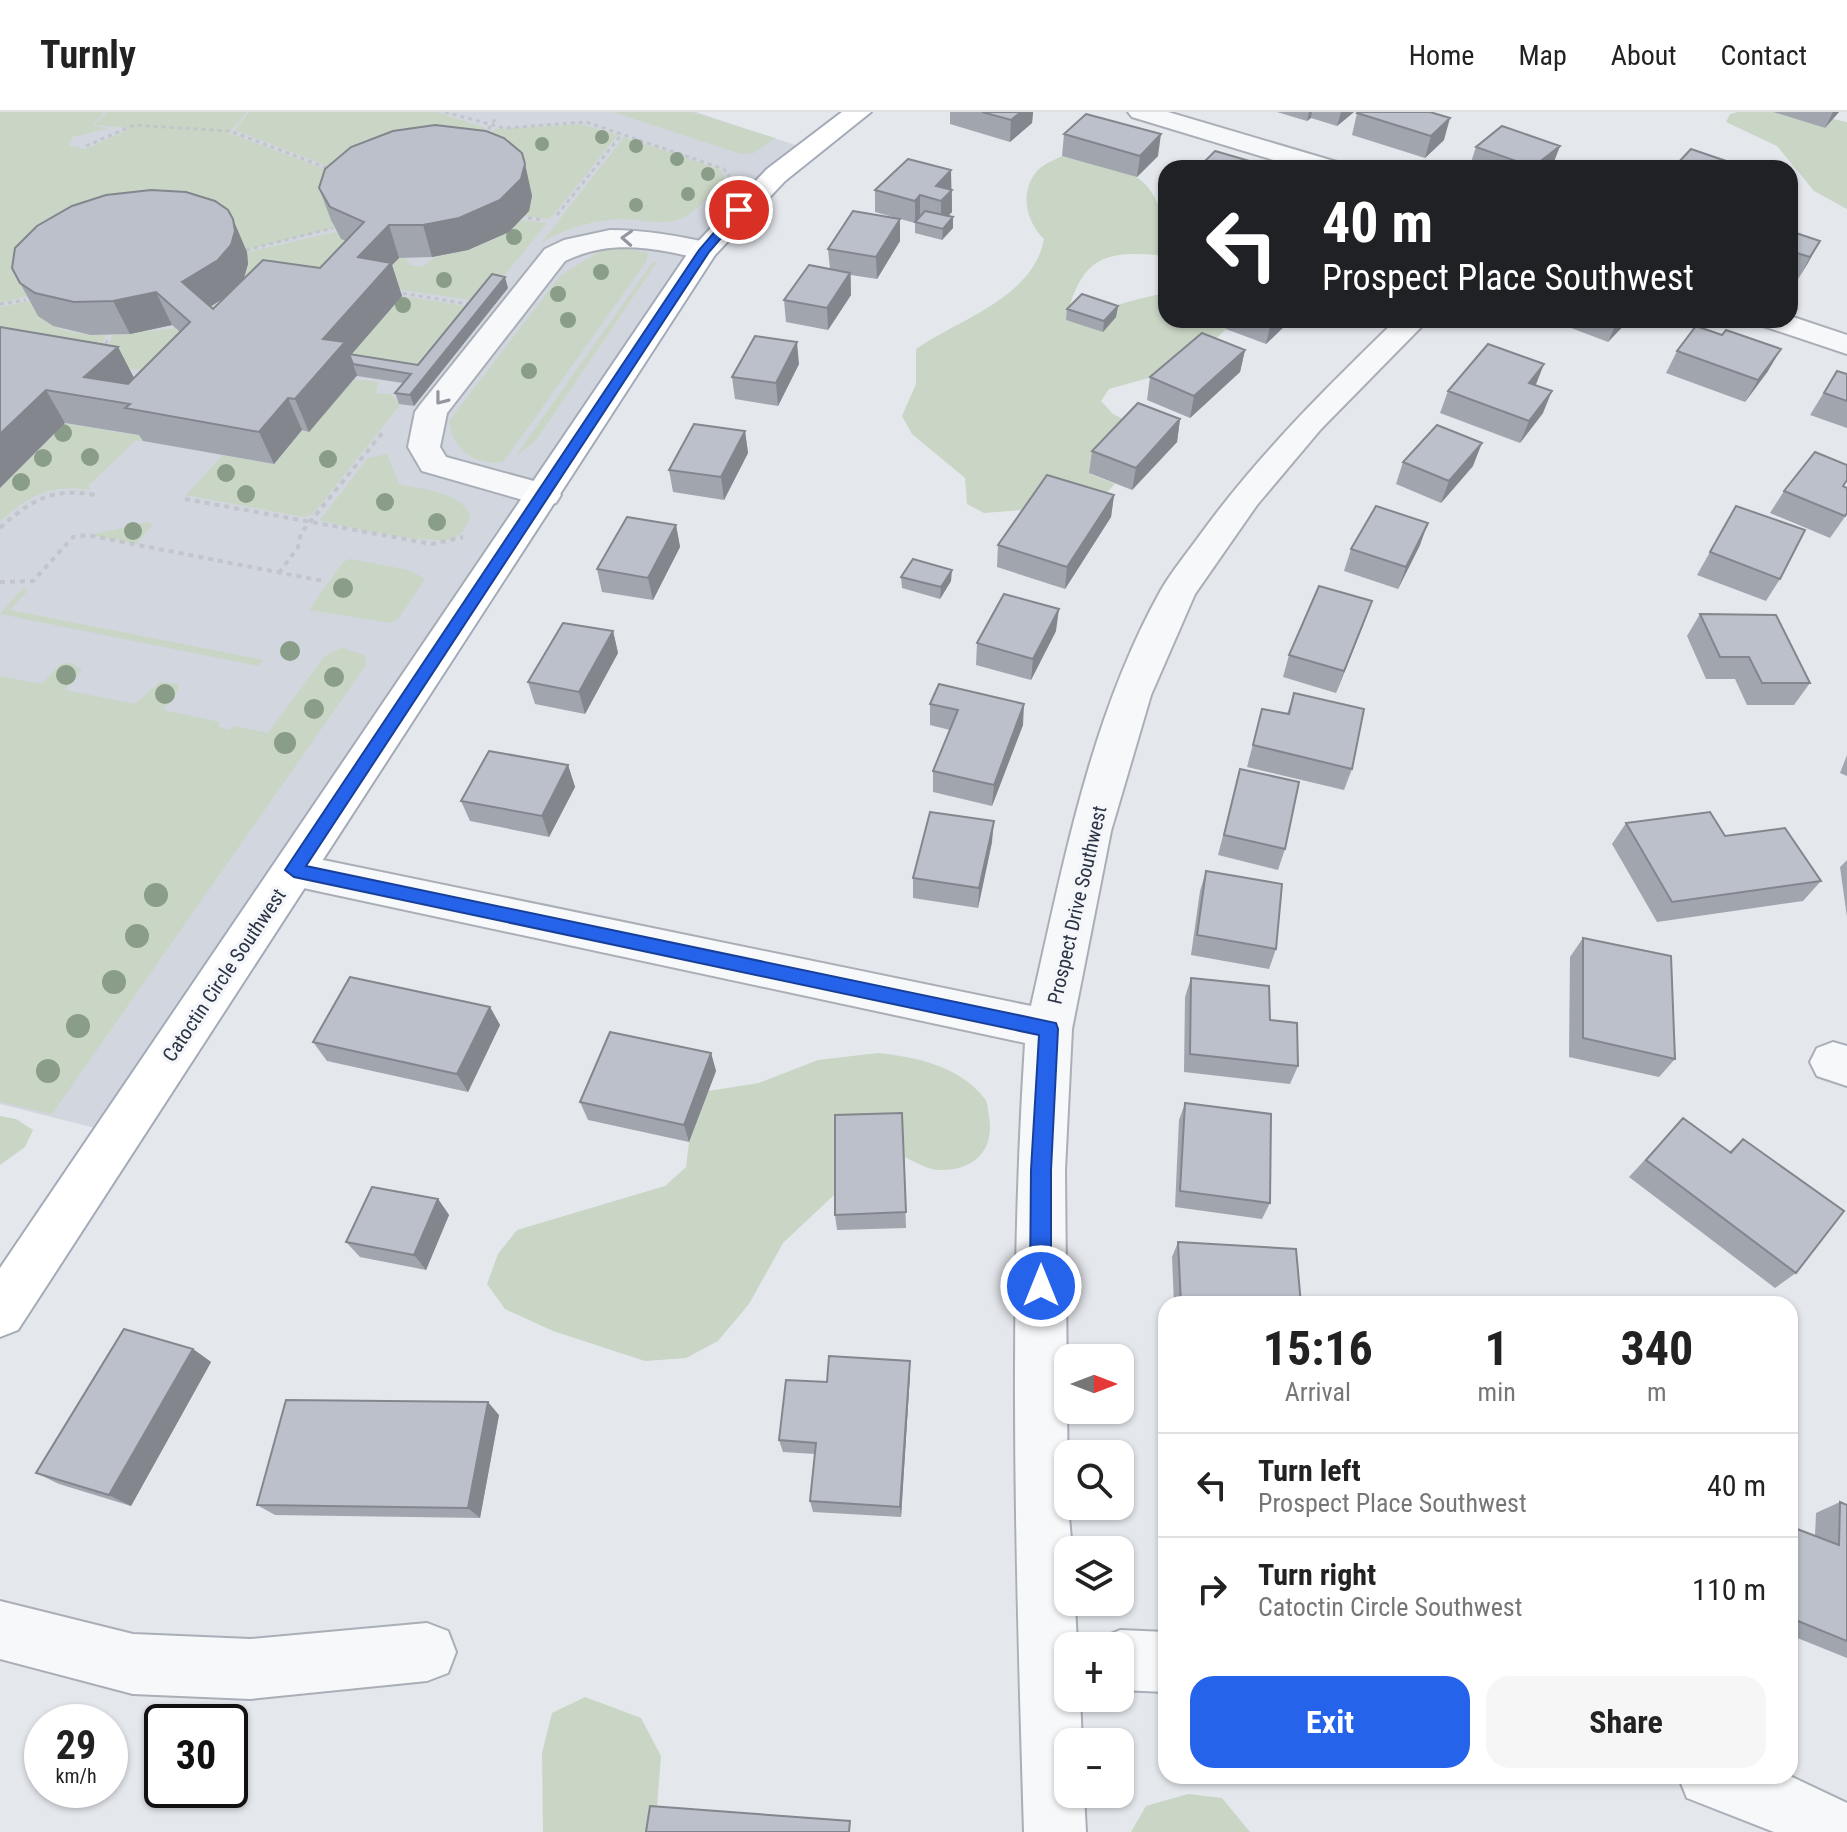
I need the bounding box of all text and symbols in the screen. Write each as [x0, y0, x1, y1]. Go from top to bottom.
text: Turnly [40, 33, 136, 77]
text: Home [1409, 39, 1474, 72]
text: Map [1518, 39, 1567, 72]
text: About [1611, 39, 1677, 72]
text: Contact [1721, 39, 1807, 72]
pin [705, 176, 773, 244]
icon: arrive [717, 188, 761, 232]
text: 40 m [1322, 190, 1433, 256]
icon: left [1190, 192, 1294, 296]
one-way arrow [620, 230, 633, 247]
text: Prospect Place Southwest [1322, 257, 1694, 299]
one-way arrow [436, 390, 451, 404]
street label: Prospect Drive Southwest [1043, 803, 1112, 1006]
street label: Catoctin Circle Southwest [157, 884, 291, 1066]
position arrow [999, 1244, 1083, 1328]
text: 15:16 [1263, 1320, 1373, 1377]
text: 1 [1485, 1320, 1509, 1377]
text: 340 [1620, 1320, 1693, 1377]
north arrow [1054, 1344, 1134, 1424]
map controls [1054, 1344, 1134, 1808]
text: Arrival [1285, 1377, 1351, 1407]
text: min [1478, 1377, 1516, 1407]
text: m [1647, 1377, 1667, 1407]
button: search [1054, 1440, 1134, 1520]
text: Turn left [1258, 1453, 1361, 1488]
icon: left [1190, 1463, 1234, 1507]
text: 40 m [1707, 1468, 1766, 1503]
text: Prospect Place Southwest [1258, 1488, 1527, 1518]
button: layers [1054, 1536, 1134, 1616]
text: Turn right [1258, 1557, 1376, 1592]
icon: right [1190, 1567, 1234, 1611]
text: 110 m [1692, 1572, 1766, 1607]
text: Catoctin Circle Southwest [1258, 1592, 1522, 1622]
button: + [1054, 1632, 1134, 1712]
button: Exit [1190, 1676, 1470, 1768]
button: Share [1486, 1676, 1766, 1768]
speed limit sign: 30 [144, 1704, 248, 1808]
text: 29 [56, 1722, 96, 1769]
button: − [1054, 1728, 1134, 1808]
text: km/h [55, 1764, 97, 1788]

